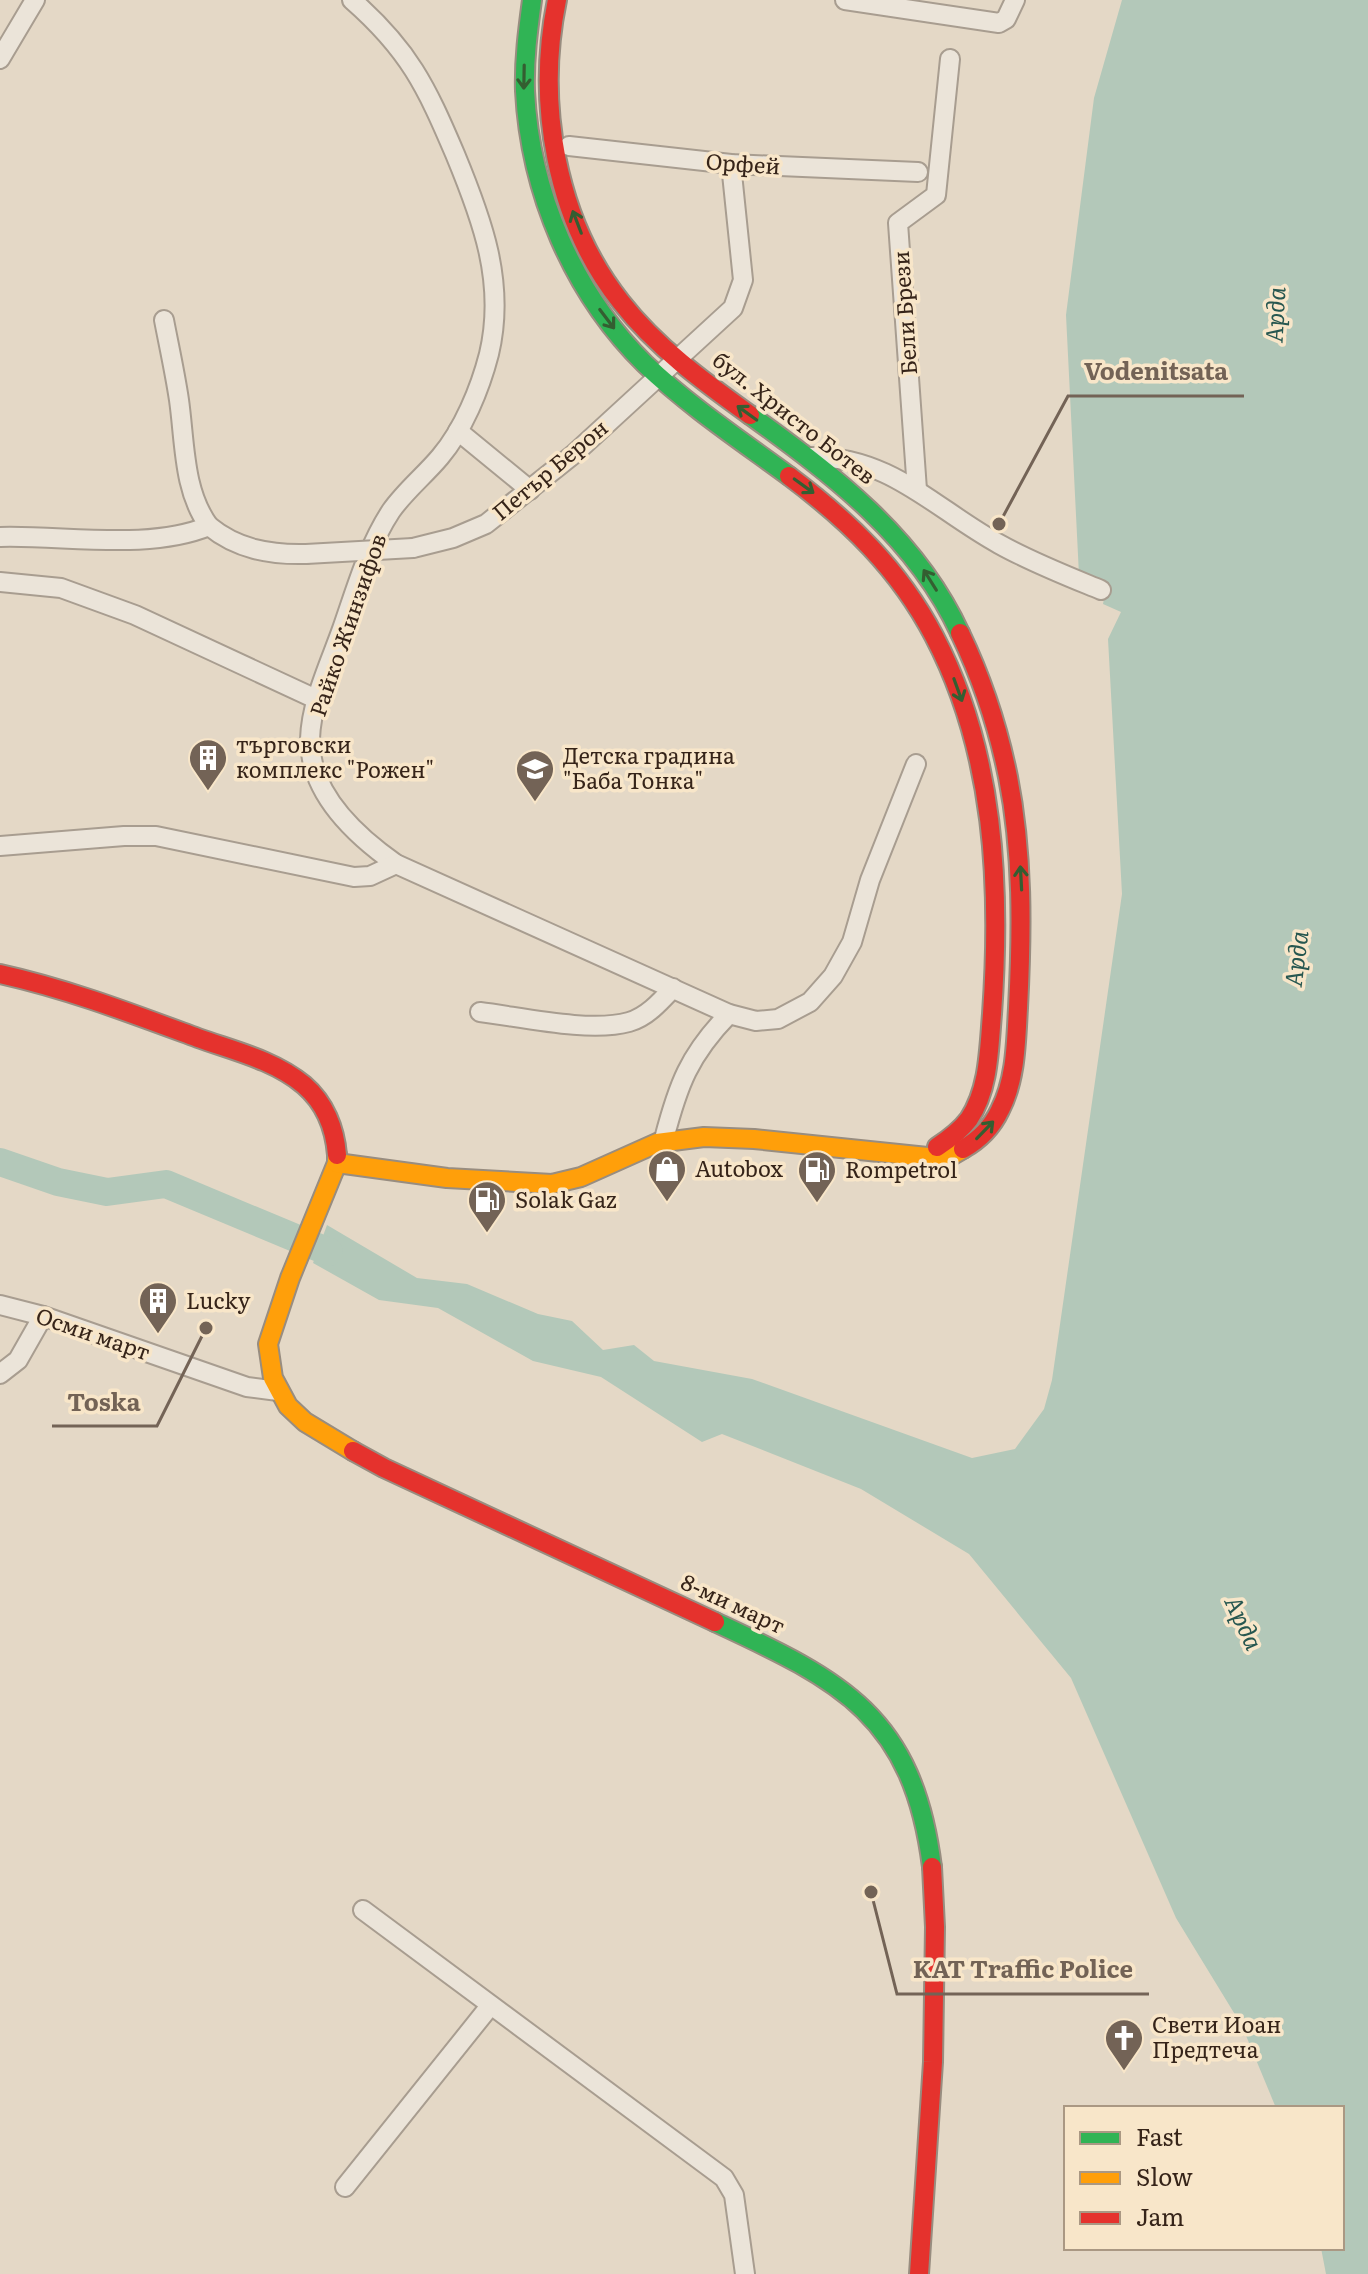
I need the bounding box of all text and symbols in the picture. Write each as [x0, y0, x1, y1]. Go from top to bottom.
one-way arrow [516, 63, 532, 90]
street label: Орфей [705, 143, 782, 182]
one-way arrow [569, 210, 583, 235]
street label: Бели Брези [883, 250, 924, 376]
water label: Арда [1255, 286, 1292, 344]
one-way arrow [598, 308, 615, 329]
street label: бул. Христо Ботев [706, 342, 884, 491]
callout: Vodenitsata [1068, 348, 1244, 396]
text: Vodenitsata [1084, 352, 1228, 387]
one-way arrow [737, 404, 758, 421]
street label: Петър Берон [484, 410, 614, 527]
one-way arrow [793, 478, 815, 494]
street label: Райко Жинзифов [300, 529, 393, 720]
one-way arrow [921, 569, 937, 592]
one-way arrow [952, 677, 967, 702]
place label: търговски комплекс "Рожен" [236, 727, 434, 785]
building icon: търговски комплекс "Рожен" [187, 737, 229, 792]
place label: Детска градина "Баба Тонка" [563, 738, 735, 796]
school or university icon: Детска градина "Баба Тонка" [514, 748, 556, 803]
one-way arrow [1013, 865, 1028, 892]
water label: Арда [1274, 928, 1315, 989]
one-way arrow [975, 1120, 994, 1140]
shop icon: Autobox [646, 1148, 688, 1203]
fuel station icon: Rompetrol [796, 1149, 838, 1204]
place label: Autobox [695, 1151, 783, 1184]
place label: Rompetrol [845, 1152, 957, 1185]
fuel station icon: Solak Gaz [466, 1179, 508, 1234]
place label: Solak Gaz [515, 1182, 617, 1215]
building icon: Lucky [137, 1280, 179, 1335]
place label: Lucky [186, 1283, 251, 1316]
street label: Осми март [32, 1298, 155, 1368]
callout: Toska [52, 1378, 157, 1426]
text: Toska [67, 1383, 141, 1418]
street label: 8-ми март [676, 1564, 791, 1641]
water label: Арда [1217, 1589, 1273, 1655]
callout: KAT Traffic Police [897, 1946, 1149, 1994]
text: KAT Traffic Police [913, 1950, 1133, 1985]
place label: Свети Иоан Предтеча [1152, 2007, 1281, 2065]
church icon: Свети Иоан Предтеча [1103, 2017, 1145, 2072]
legend [1064, 2106, 1344, 2250]
text: Fast [1136, 2118, 1183, 2153]
text: Slow [1136, 2158, 1193, 2193]
text: Jam [1136, 2198, 1184, 2233]

